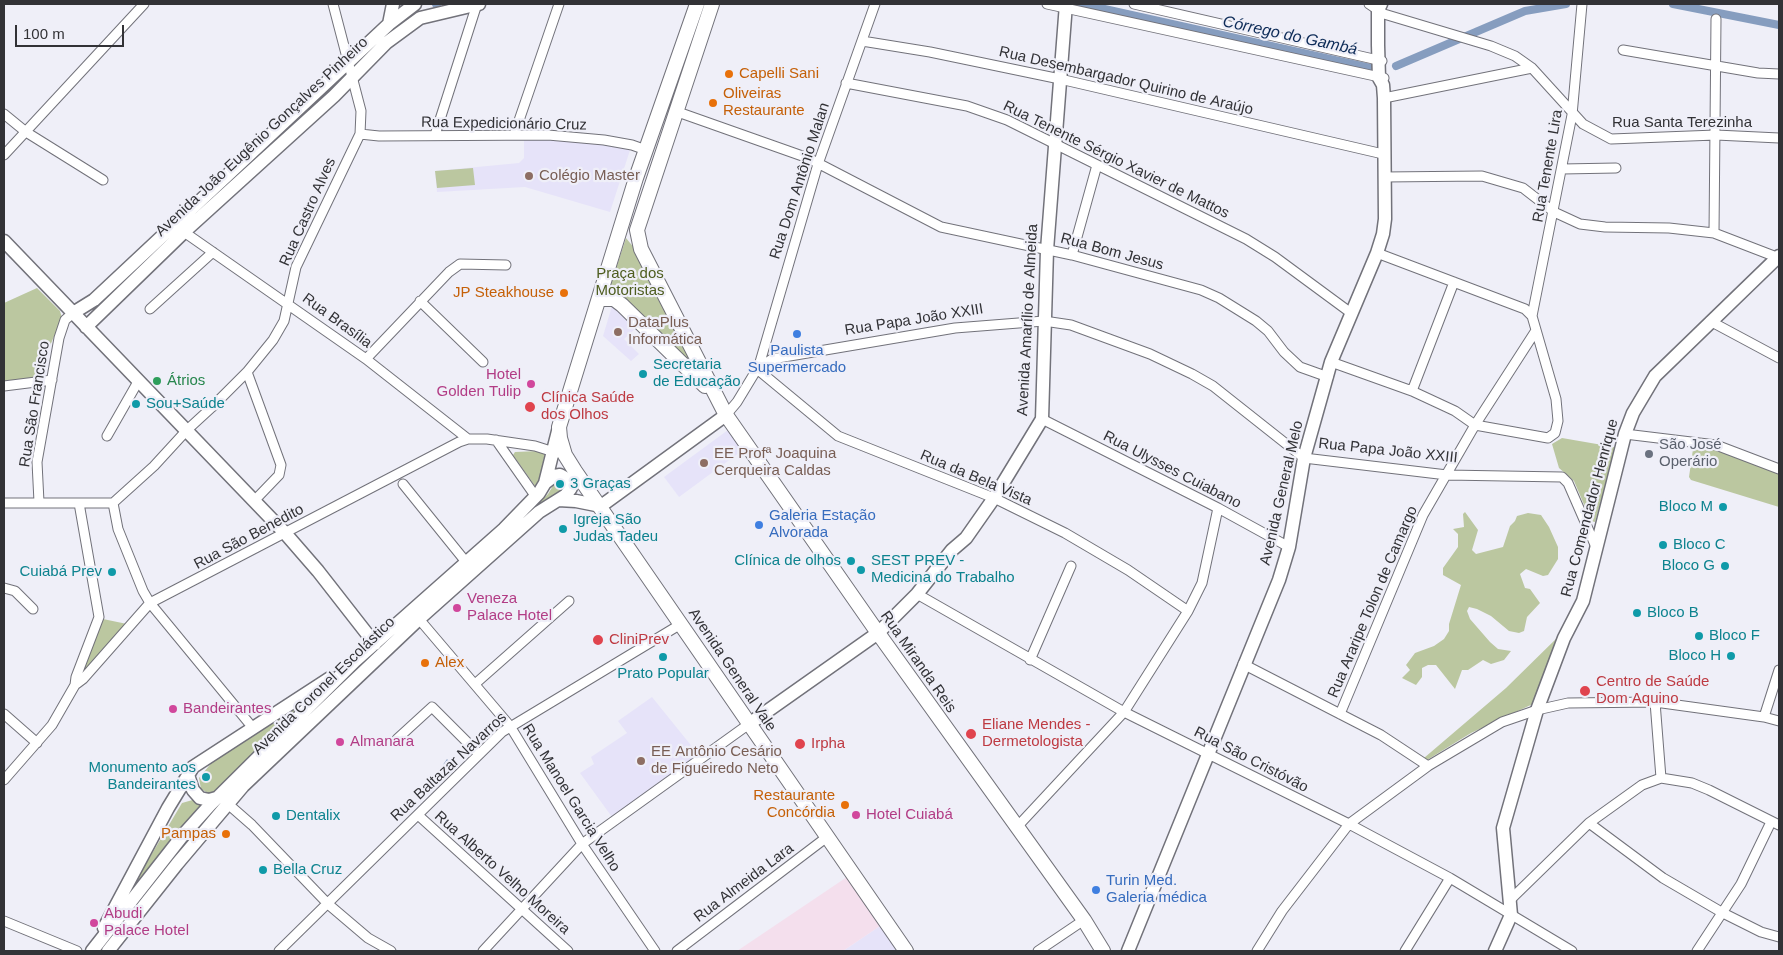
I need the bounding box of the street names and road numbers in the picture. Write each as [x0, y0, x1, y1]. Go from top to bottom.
street label: Avenida João Eugênio Gonçalves Pinheiro [152, 34, 372, 240]
street label: Rua Desembargador Quirino de Araújo [997, 43, 1255, 119]
street label: Rua Tenente Sérgio Xavier de Mattos [1000, 97, 1232, 223]
street label: Rua Dom Antônio Malan [766, 101, 834, 261]
street label: Rua Tenente Lira [1529, 108, 1567, 224]
street label: Rua Expedicionário Cruz [421, 114, 587, 134]
street label: Rua Santa Terezinha [1612, 114, 1752, 132]
street label: Rua Castro Alves [276, 155, 340, 269]
street label: Avenida Amarílio de Almeida [1014, 223, 1042, 417]
street label: Rua Bom Jesus [1059, 230, 1165, 274]
street label: Rua Brasília [299, 290, 375, 352]
street label: Rua Papa João XXIII [843, 300, 985, 340]
street label: Rua São Francisco [16, 340, 54, 468]
street label: Rua Comendador Henrique [1558, 417, 1622, 599]
street label: Avenida General Melo [1257, 419, 1307, 567]
street label: Rua Ulysses Cuiabano [1100, 427, 1244, 513]
street label: Rua Papa João XXIII [1317, 435, 1459, 467]
street label: Rua da Bela Vista [917, 446, 1035, 510]
street label: Rua São Benedito [191, 500, 307, 574]
street label: Rua Araripe Tolon de Camargo [1324, 503, 1422, 701]
street label: Avenida General Vale [684, 605, 780, 735]
street label: Rua Miranda Reis [876, 608, 960, 716]
street label: Avenida Coronel Escolástico [249, 613, 399, 759]
street label: Rua Baltazar Navarros [387, 709, 511, 825]
street label: Rua Manoel Garcia Velho [518, 721, 624, 875]
street label: Rua São Cristóvão [1191, 723, 1311, 797]
street label: Rua Alberto Velho Moreira [431, 807, 573, 939]
street label: Rua Almeida Lara [691, 840, 797, 926]

